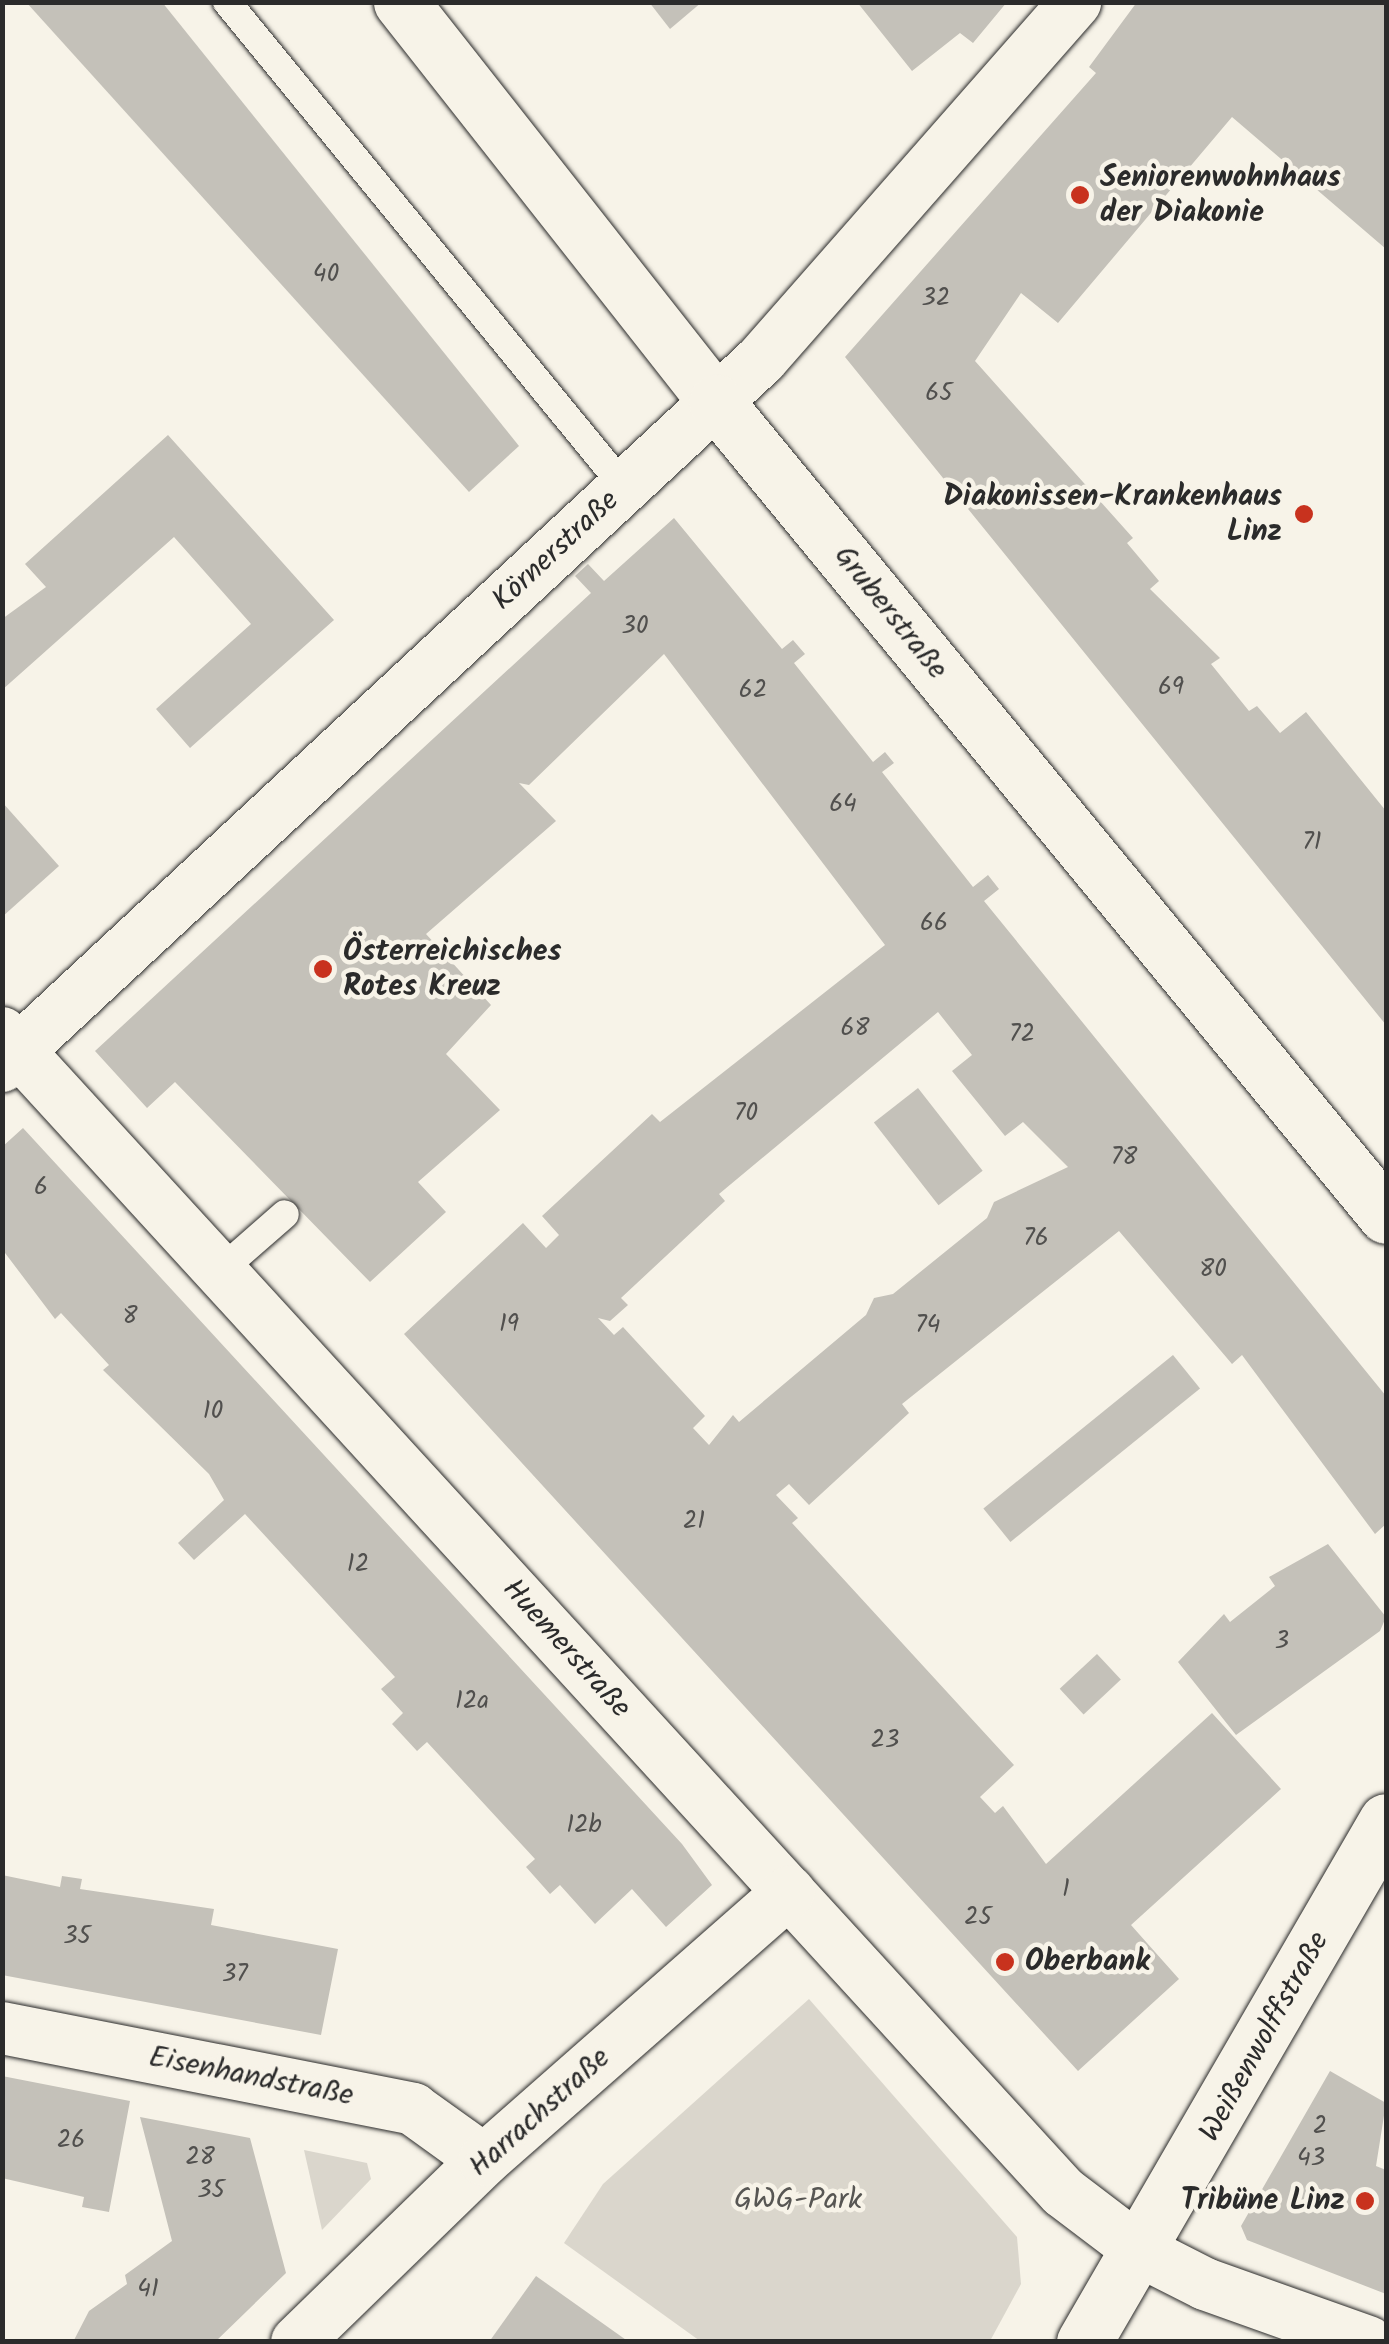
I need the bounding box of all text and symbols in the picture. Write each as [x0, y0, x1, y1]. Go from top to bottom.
place label: Seniorenwohnhaus der Diakonie [1100, 160, 1341, 230]
marker: Seniorenwohnhaus der Diakonie [1069, 184, 1091, 206]
house number: 40 [313, 259, 339, 289]
house number: 32 [922, 283, 950, 313]
house number: 65 [925, 378, 953, 408]
place label: Diakonissen-Krankenhaus Linz [943, 479, 1282, 550]
street label: Körnerstraße [485, 483, 627, 619]
marker: Diakonissen-Krankenhaus Linz [1291, 501, 1317, 527]
street label: Gruberstraße [825, 539, 955, 687]
house number: 30 [622, 611, 648, 641]
house number: 69 [1158, 672, 1184, 702]
house number: 62 [739, 675, 767, 705]
house number: 64 [829, 789, 857, 819]
house number: 71 [1302, 827, 1322, 857]
house number: 66 [920, 908, 948, 938]
place label: Österreichisches Rotes Kreuz [343, 934, 561, 1004]
marker: Österreichisches Rotes Kreuz [312, 958, 334, 980]
house number: 68 [841, 1013, 869, 1043]
house number: 72 [1009, 1019, 1035, 1049]
house number: 70 [734, 1098, 758, 1128]
house number: 78 [1111, 1142, 1137, 1172]
house number: 6 [34, 1172, 48, 1202]
house number: 76 [1023, 1223, 1049, 1253]
house number: 80 [1199, 1254, 1227, 1284]
house number: 8 [122, 1301, 138, 1331]
house number: 19 [499, 1309, 519, 1339]
house number: 74 [915, 1310, 941, 1340]
house number: 10 [203, 1396, 223, 1426]
house number: 21 [683, 1506, 705, 1536]
house number: 12 [347, 1549, 369, 1579]
street label: Huemerstraße [494, 1572, 638, 1726]
house number: 3 [1275, 1626, 1289, 1656]
house number: 12a [455, 1686, 489, 1716]
house number: 23 [871, 1725, 899, 1755]
house number: 12b [566, 1810, 602, 1840]
house number: 1 [1062, 1874, 1070, 1904]
house number: 25 [964, 1902, 992, 1932]
house number: 35 [63, 1921, 91, 1951]
street label: Weißenwolffstraße [1192, 1926, 1338, 2148]
place label: Oberbank [1025, 1944, 1150, 1980]
marker: Oberbank [994, 1951, 1016, 1973]
house number: 37 [222, 1959, 248, 1989]
street label: Eisenhandstraße [146, 2040, 356, 2114]
street label: Harrachstraße [462, 2040, 618, 2186]
house number: 2 [1313, 2111, 1327, 2141]
house number: 26 [57, 2125, 85, 2155]
house number: 28 [185, 2142, 215, 2172]
house number: 43 [1297, 2143, 1325, 2173]
house number: 35 [197, 2175, 225, 2205]
park label: GWG-Park [734, 2182, 862, 2218]
place label: Tribüne Linz [1181, 2183, 1345, 2219]
marker: Tribüne Linz [1354, 2190, 1376, 2212]
house number: 41 [137, 2274, 159, 2304]

